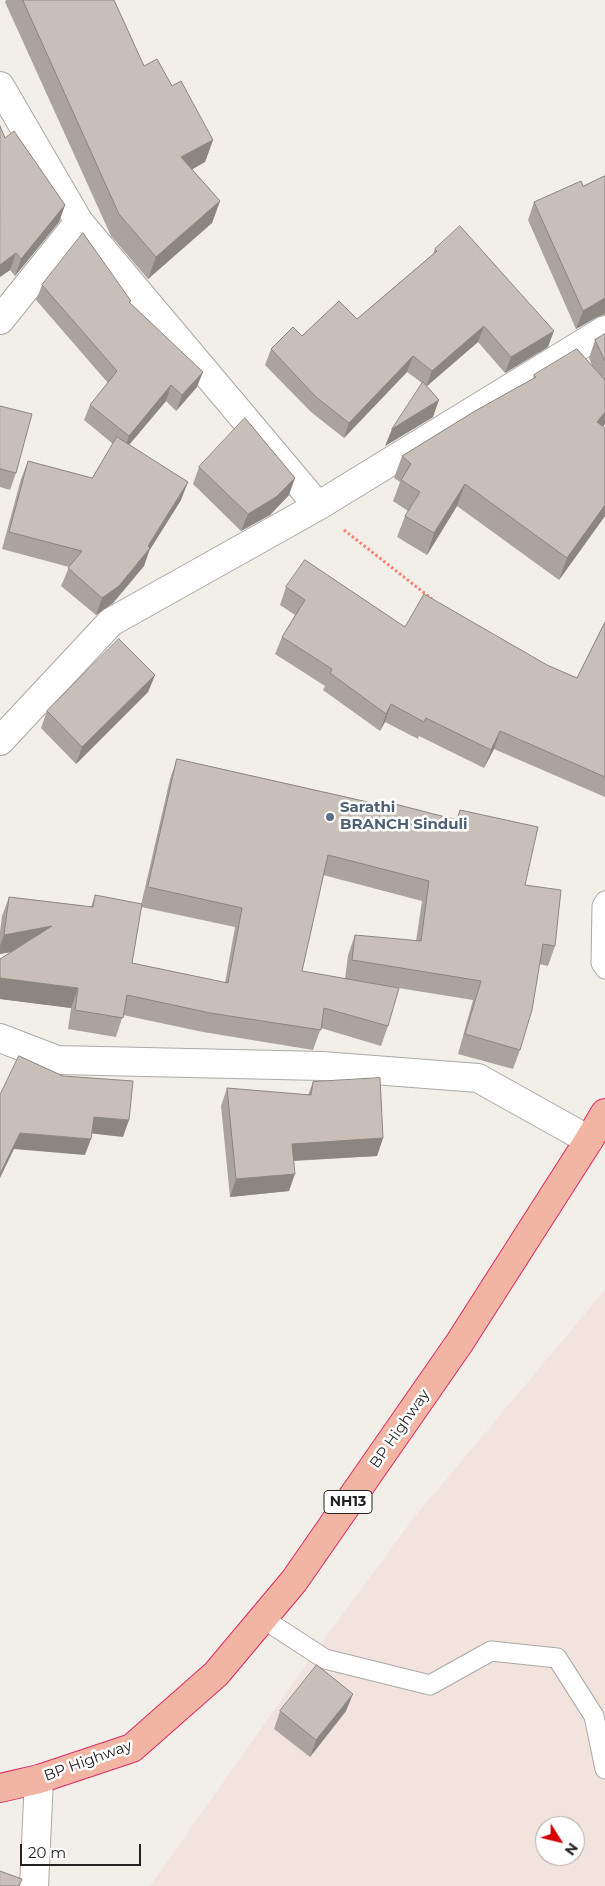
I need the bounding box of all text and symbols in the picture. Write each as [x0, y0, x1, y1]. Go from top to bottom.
place label: Sarathi BRANCH Sinduli [340, 799, 468, 834]
marker: Sarathi BRANCH Sinduli [324, 811, 336, 823]
street label: BP Highway [366, 1386, 434, 1472]
road number: NH13 [324, 1490, 372, 1514]
street label: BP Highway [42, 1737, 134, 1785]
north arrow [535, 1816, 585, 1866]
scale bar [22, 1834, 144, 1866]
text: N [561, 1839, 582, 1859]
text: 20 m [28, 1843, 66, 1862]

